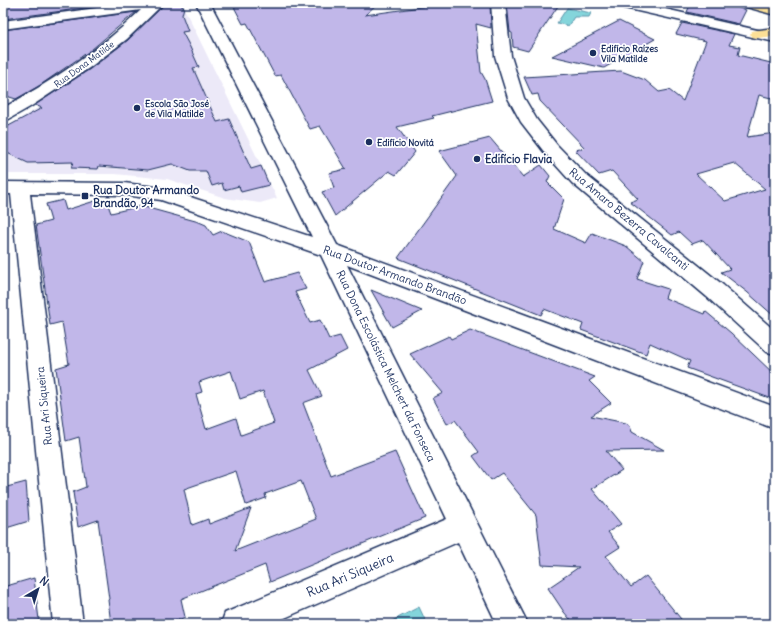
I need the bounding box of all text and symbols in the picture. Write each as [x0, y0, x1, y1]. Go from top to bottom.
street label: Rua Dona Matilde [52, 38, 116, 90]
place label: Edifício Raízes Vila Matilde [601, 43, 658, 64]
marker: Edifício Raízes Vila Matilde [588, 48, 598, 58]
place label: Escola São José de Vila Matilde [145, 98, 209, 119]
marker: Escola São José de Vila Matilde [132, 103, 142, 113]
marker: Edifício Novitá [364, 137, 374, 147]
place label: Edifício Novitá [377, 137, 434, 148]
place label: Edifício Flavia [485, 152, 553, 166]
marker: Edifício Flavia [472, 154, 482, 164]
street label: Rua Amaro Bezerra Cavalcanti [566, 165, 692, 273]
place label: Rua Doutor Armando Brandão, 94 [93, 183, 199, 210]
marker: Rua Doutor Armando Brandão, 94 [80, 191, 90, 201]
street label: Rua Doutor Armando Brandão [321, 242, 469, 308]
street label: Rua Dona Escolástica Melchert da Fonseca [333, 268, 439, 464]
street label: Rua Ari Siqueira [33, 366, 55, 446]
street label: Rua Ari Siqueira [304, 549, 396, 601]
north arrow [18, 569, 58, 609]
text: N [37, 573, 51, 589]

